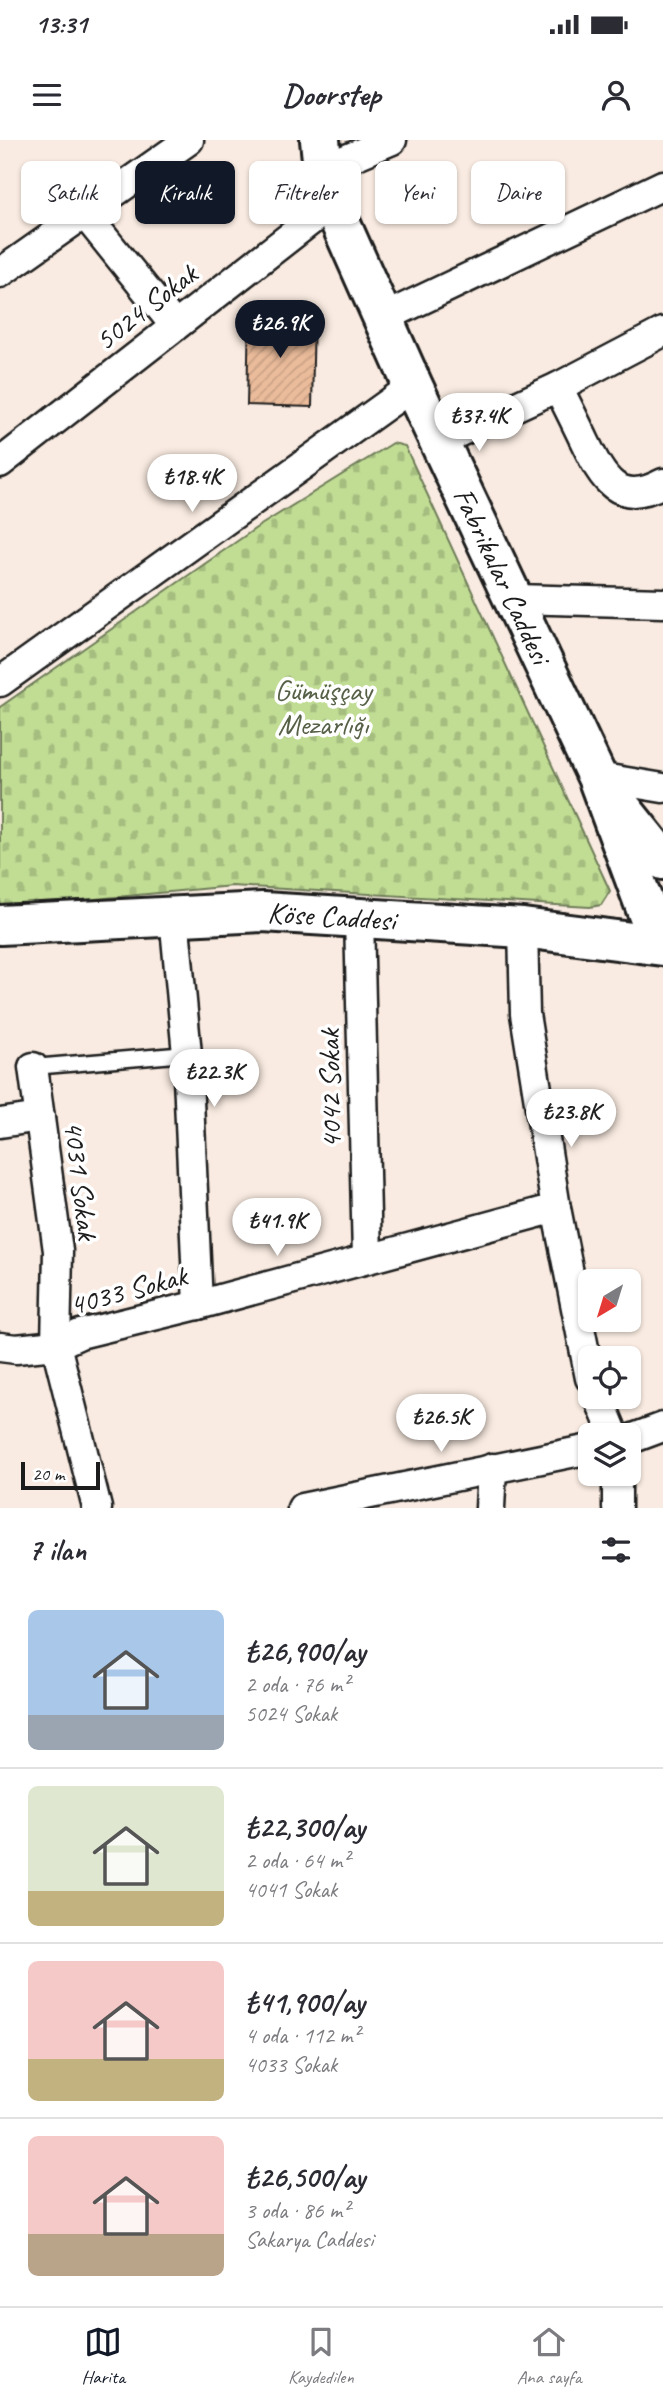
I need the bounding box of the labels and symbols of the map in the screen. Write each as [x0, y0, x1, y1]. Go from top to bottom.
street label: 5024 Sokak [87, 254, 207, 359]
pin: ₺26.9K [223, 300, 337, 360]
pin: ₺37.4K [422, 394, 536, 453]
pin: ₺18.4K [135, 454, 249, 514]
street label: Fabrikalar Caddesi [444, 481, 561, 673]
park label: Gümüşçay Mezarlığı [274, 671, 374, 743]
street label: Köse Caddesi [266, 893, 400, 939]
street label: 4042 Sokak [310, 1027, 350, 1149]
pin: ₺22.3K [157, 1049, 271, 1109]
pin: ₺23.8K [514, 1090, 628, 1149]
street label: 4031 Sokak [55, 1118, 107, 1244]
pin: ₺41.9K [220, 1198, 334, 1258]
street label: 4033 Sokak [65, 1256, 193, 1324]
north arrow [578, 1269, 640, 1332]
pin: ₺26.5K [384, 1394, 498, 1454]
scale bar [21, 1459, 100, 1491]

